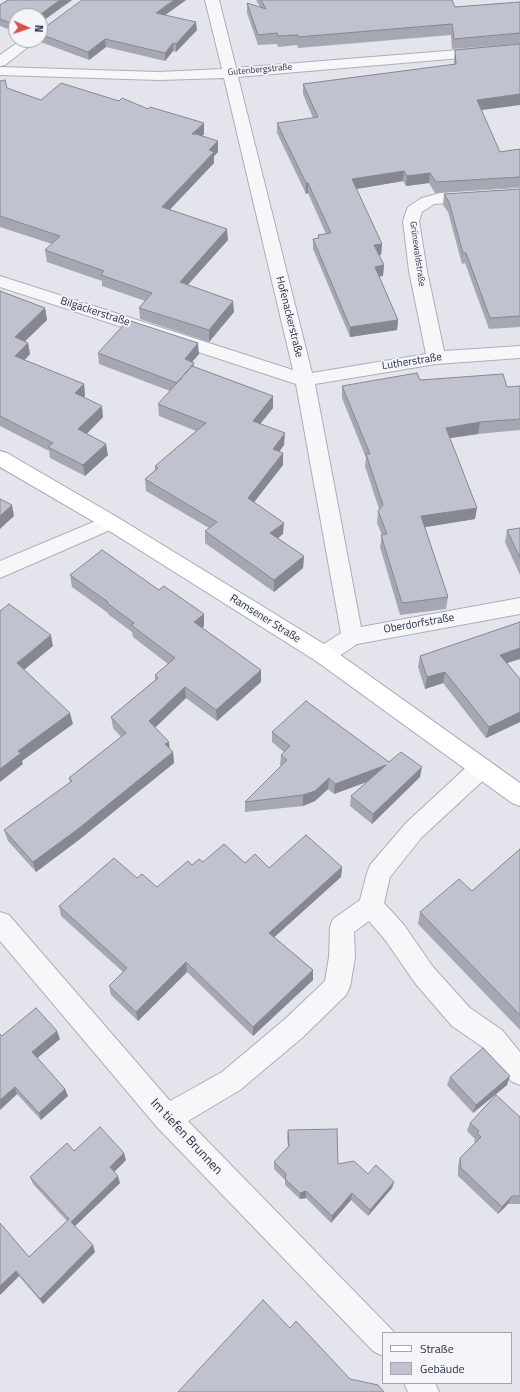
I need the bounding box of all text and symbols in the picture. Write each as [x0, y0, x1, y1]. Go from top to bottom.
north arrow [8, 8, 48, 48]
text: N [31, 24, 47, 33]
street label: Gutenbergstraße [227, 62, 293, 78]
street label: Grünewaldstraße [407, 221, 427, 287]
street label: Hofenackerstraße [273, 275, 305, 359]
street label: Bilgäckerstraße [59, 295, 131, 329]
street label: Lutherstraße [381, 351, 443, 373]
street label: Ramsener Straße [227, 592, 303, 646]
street label: Oberdorfstraße [383, 611, 455, 637]
street label: Im tiefen Brunnen [147, 1096, 225, 1178]
legend [382, 1332, 512, 1384]
text: Straße [420, 1339, 454, 1358]
text: Gebäude [420, 1359, 465, 1378]

